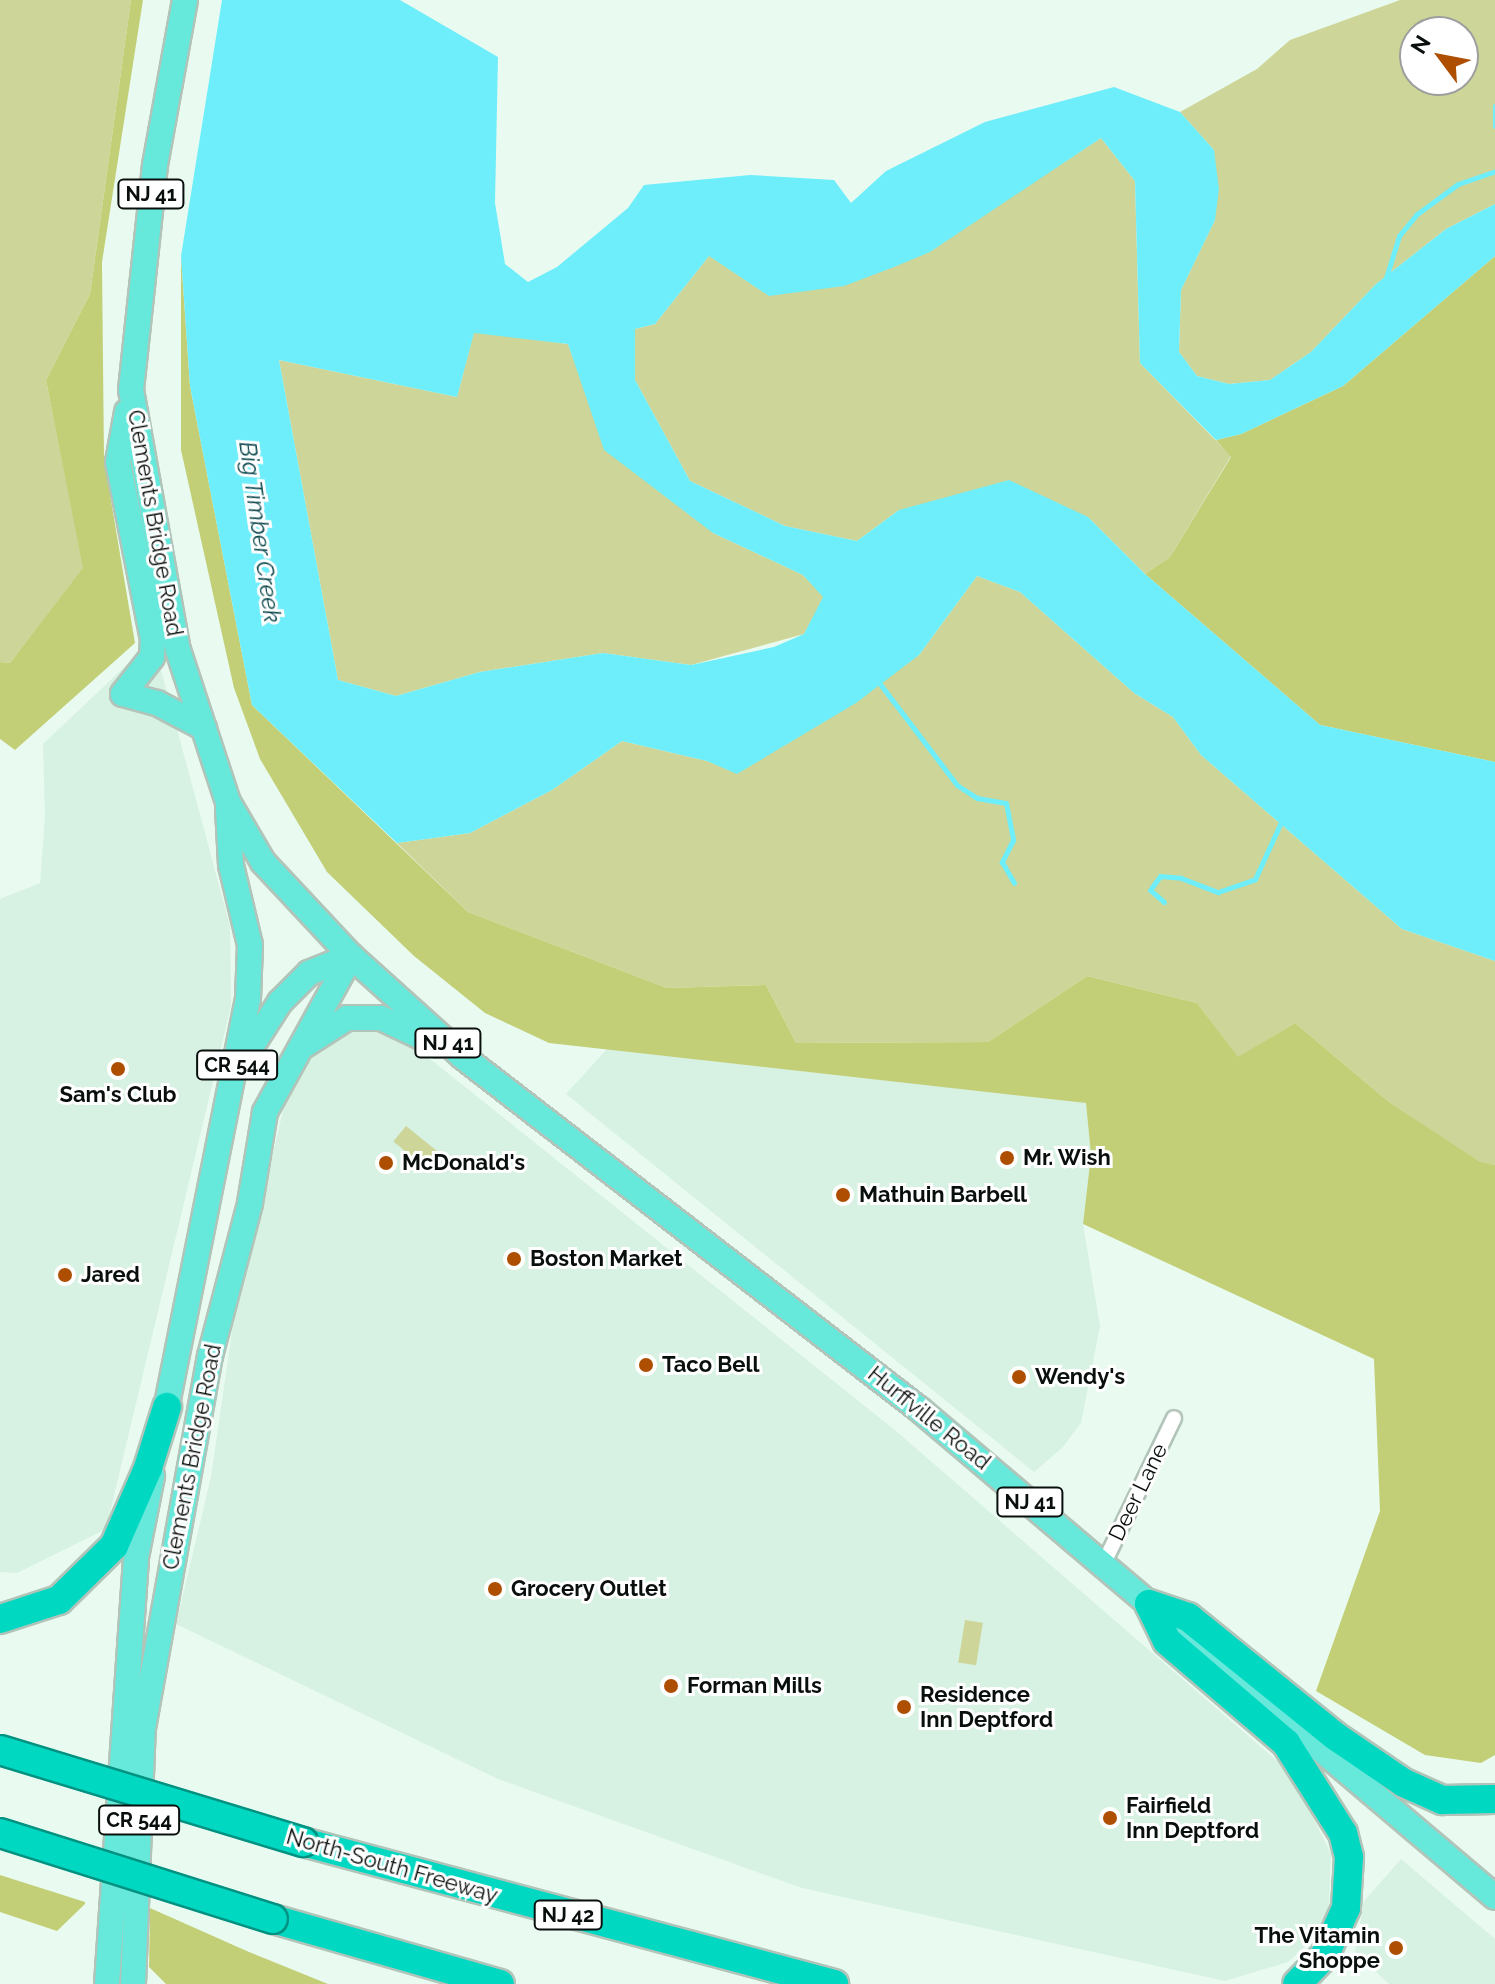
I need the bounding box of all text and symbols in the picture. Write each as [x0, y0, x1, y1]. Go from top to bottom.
north arrow [1399, 16, 1479, 96]
text: N [1405, 30, 1436, 58]
road number: NJ 41 [117, 178, 185, 210]
street label: Clements Bridge Road [122, 408, 188, 638]
water label: Big Timber Creek [233, 439, 287, 625]
road number: NJ 41 [414, 1027, 482, 1059]
road number: CR 544 [195, 1049, 279, 1081]
marker: Sam's Club [109, 1060, 127, 1078]
place label: Sam's Club [59, 1082, 177, 1108]
place label: Mr. Wish [1023, 1145, 1112, 1171]
marker: Mr. Wish [998, 1149, 1016, 1167]
place label: McDonald's [402, 1150, 525, 1176]
marker: McDonald's [377, 1154, 395, 1172]
place label: Mathuin Barbell [859, 1182, 1027, 1208]
marker: Mathuin Barbell [834, 1186, 852, 1204]
place label: Boston Market [530, 1246, 683, 1272]
marker: Boston Market [505, 1250, 523, 1268]
place label: Jared [81, 1262, 140, 1288]
marker: Jared [56, 1266, 74, 1284]
street label: Clements Bridge Road [157, 1342, 227, 1572]
place label: Taco Bell [662, 1352, 759, 1378]
marker: Taco Bell [637, 1356, 655, 1374]
street label: Hurffville Road [863, 1361, 995, 1475]
place label: Wendy's [1035, 1364, 1125, 1390]
marker: Wendy's [1010, 1368, 1028, 1386]
street label: Deer Lane [1103, 1439, 1173, 1545]
road number: NJ 41 [996, 1486, 1064, 1518]
place label: Grocery Outlet [511, 1576, 667, 1602]
marker: Grocery Outlet [486, 1580, 504, 1598]
place label: Forman Mills [687, 1673, 822, 1699]
marker: Forman Mills [662, 1677, 680, 1695]
place label: Residence Inn Deptford [920, 1681, 1053, 1732]
marker: Residence Inn Deptford [895, 1698, 913, 1716]
place label: Fairfield Inn Deptford [1126, 1792, 1259, 1844]
road number: CR 544 [97, 1804, 181, 1836]
marker: Fairfield Inn Deptford [1101, 1809, 1119, 1827]
street label: North-South Freeway [283, 1823, 501, 1909]
road number: NJ 42 [532, 1899, 604, 1931]
place label: The Vitamin Shoppe [1254, 1922, 1380, 1974]
marker: The Vitamin Shoppe [1387, 1939, 1405, 1957]

